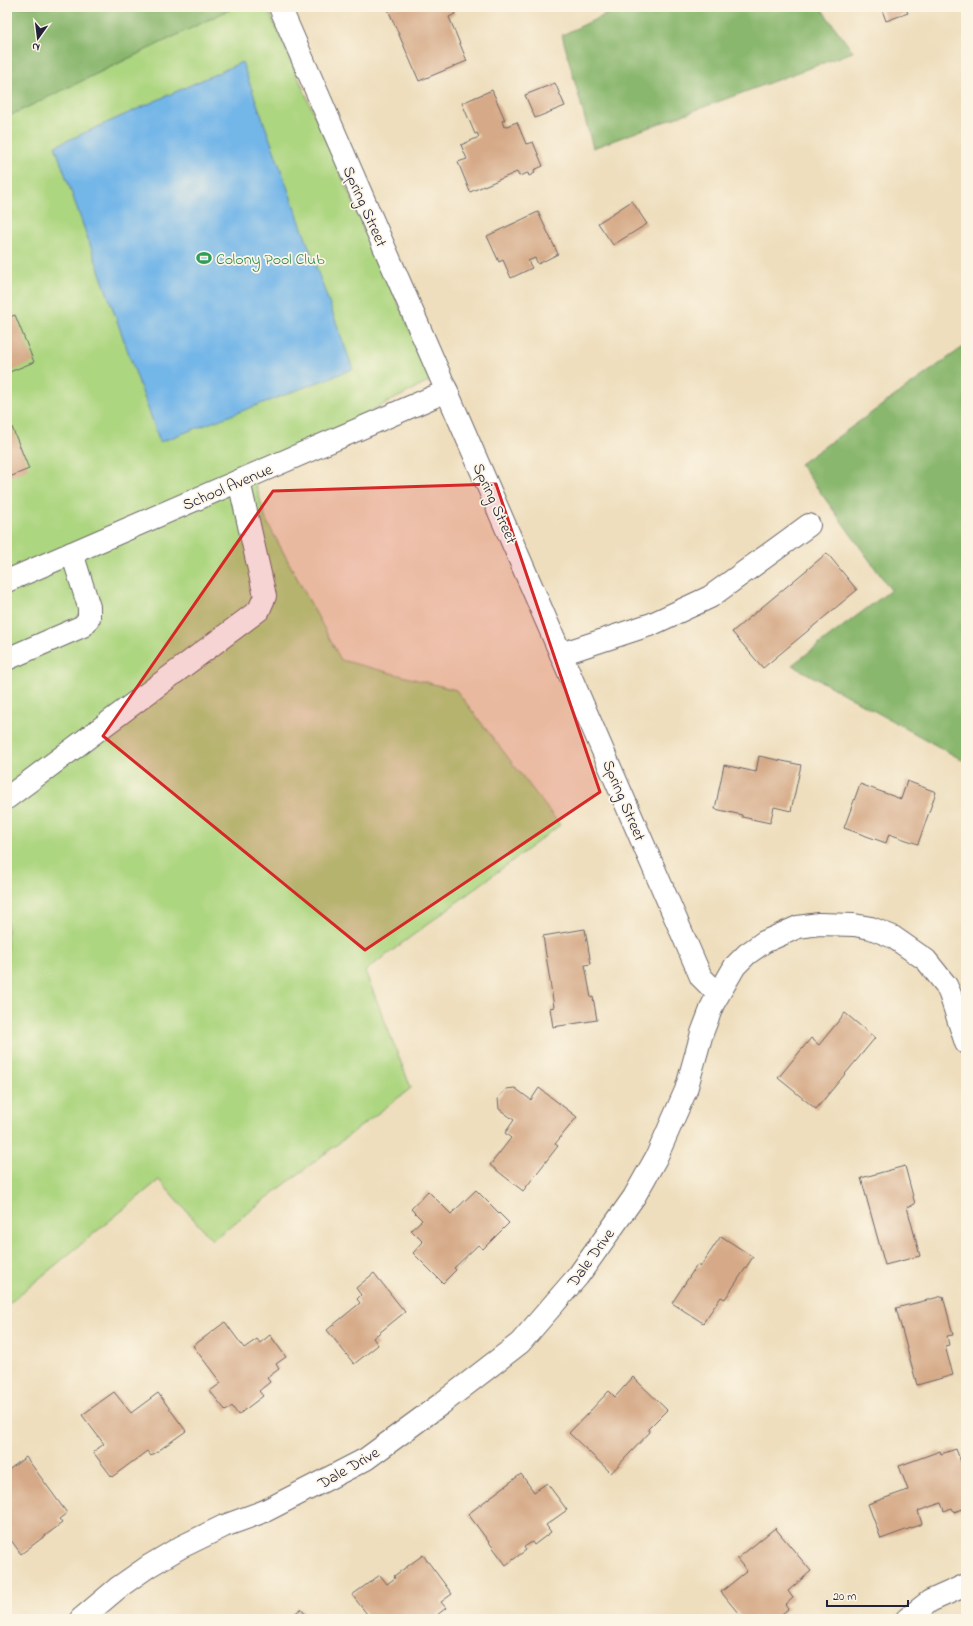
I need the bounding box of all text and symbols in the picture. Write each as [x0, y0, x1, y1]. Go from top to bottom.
north arrow [18, 18, 58, 58]
text: N [30, 38, 41, 55]
street label: Spring Street [336, 163, 393, 252]
place label: Colony Pool Club [216, 248, 325, 272]
sports icon: Colony Pool Club [195, 249, 213, 267]
street label: School Avenue [179, 458, 277, 518]
street label: Spring Street [466, 460, 523, 549]
street label: Spring Street [595, 756, 651, 846]
street label: Dale Drive [561, 1223, 622, 1293]
street label: Dale Drive [313, 1441, 385, 1497]
scale bar [827, 1582, 908, 1608]
text: 20 m [833, 1588, 856, 1606]

